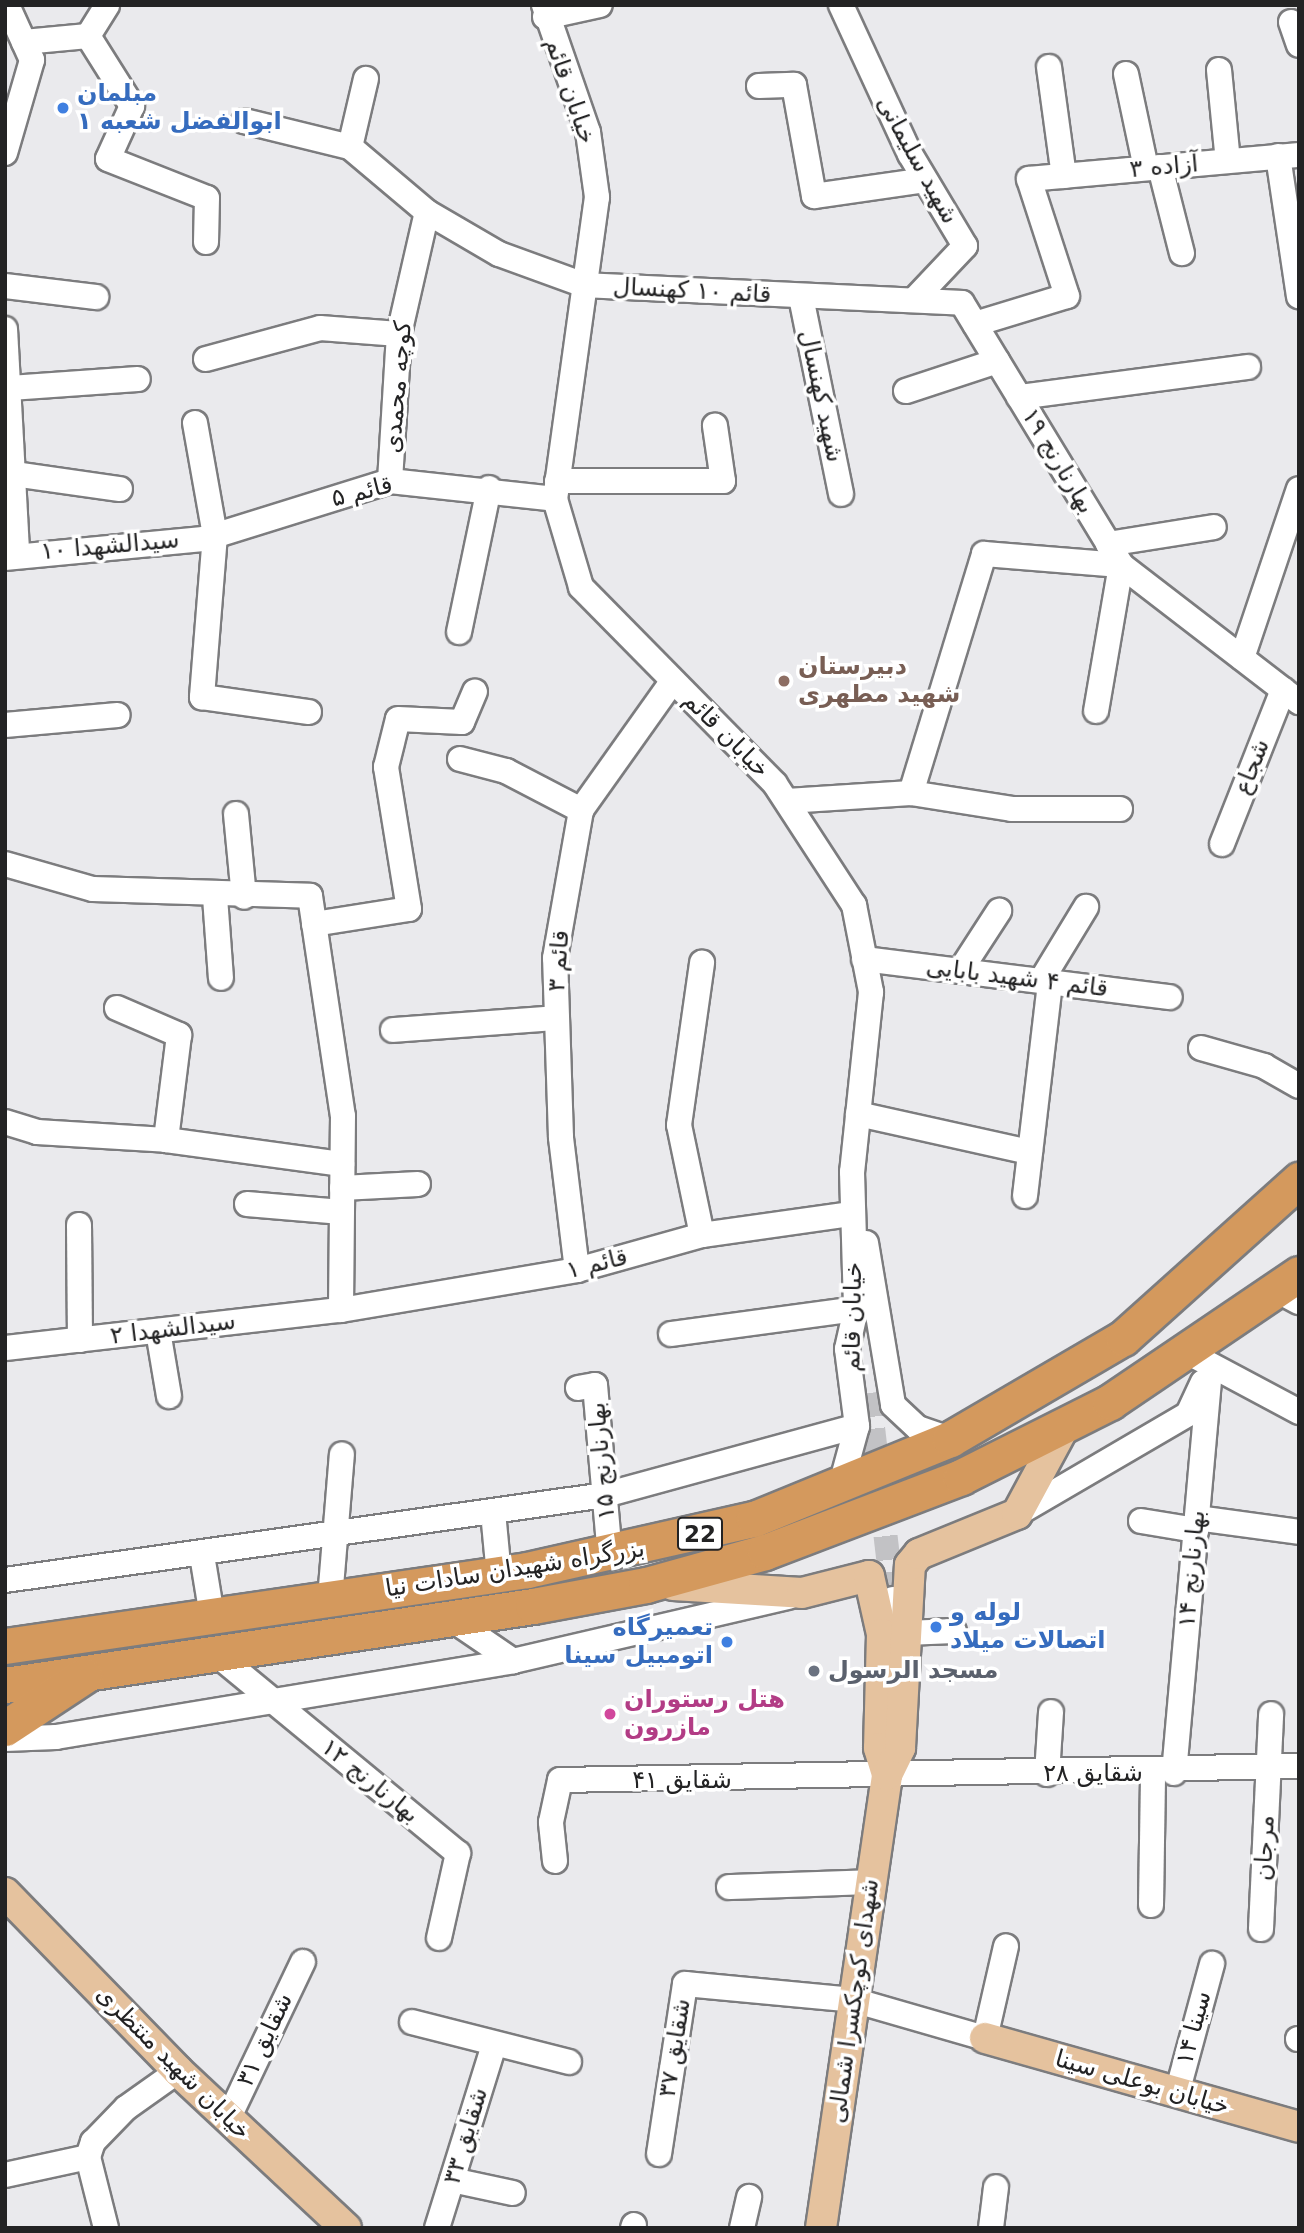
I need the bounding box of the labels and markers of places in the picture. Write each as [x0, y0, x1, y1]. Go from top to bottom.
place label: مبلمان ابوالفضل شعبه ۱ [77, 80, 282, 136]
marker: مبلمان ابوالفضل شعبه ۱ [55, 100, 71, 116]
place label: دبیرستان شهید مطهری [798, 653, 960, 709]
marker: دبیرستان شهید مطهری [776, 673, 792, 689]
place label: لوله و اتصالات میلاد [950, 1599, 1105, 1655]
place label: تعمیرگاه اتومبیل سینا [564, 1614, 713, 1670]
marker: لوله و اتصالات میلاد [928, 1619, 944, 1635]
marker: تعمیرگاه اتومبیل سینا [719, 1634, 735, 1650]
place label: مسجد الرسول [828, 1657, 998, 1685]
marker: مسجد الرسول [806, 1663, 822, 1679]
place label: هتل رستوران مازرون [624, 1686, 785, 1742]
marker: هتل رستوران مازرون [602, 1706, 618, 1722]

